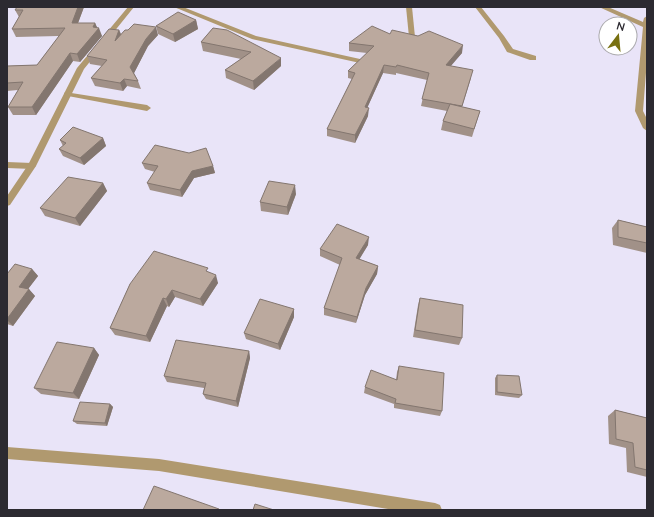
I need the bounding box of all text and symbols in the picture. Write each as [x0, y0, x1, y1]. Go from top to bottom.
north arrow [598, 16, 638, 56]
text: N [615, 19, 627, 35]

